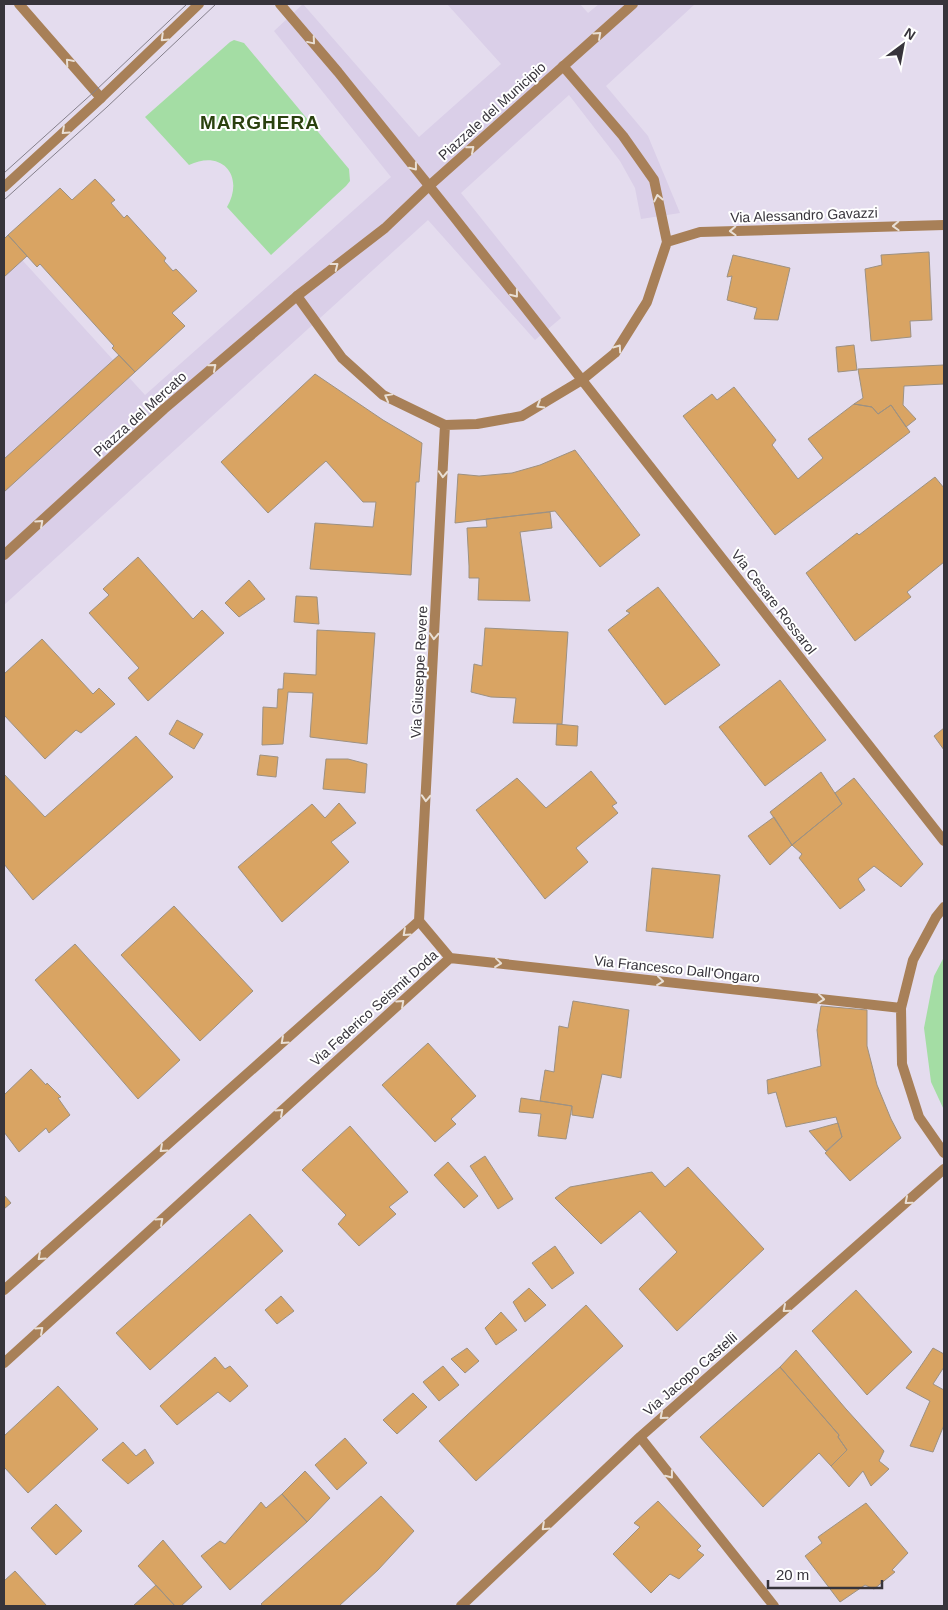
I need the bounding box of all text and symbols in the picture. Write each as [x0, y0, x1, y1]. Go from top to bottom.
north arrow [878, 20, 928, 70]
text: N [901, 25, 918, 43]
one-way arrow [161, 32, 170, 41]
one-way arrow [593, 32, 602, 41]
one-way arrow [306, 35, 314, 44]
one-way arrow [66, 58, 75, 67]
street label: Piazzale del Municipio [435, 59, 549, 163]
district label: MARGHERA [200, 112, 320, 133]
one-way arrow [62, 125, 71, 134]
one-way arrow [465, 146, 474, 155]
one-way arrow [408, 161, 416, 170]
one-way arrow [653, 193, 663, 202]
street label: Via Alessandro Gavazzi [730, 204, 878, 226]
one-way arrow [891, 221, 899, 232]
one-way arrow [729, 226, 736, 236]
one-way arrow [329, 264, 338, 272]
one-way arrow [509, 288, 518, 298]
one-way arrow [612, 344, 621, 353]
one-way arrow [207, 365, 216, 373]
street label: Piazza del Mercato [90, 368, 190, 460]
one-way arrow [385, 393, 394, 403]
one-way arrow [537, 399, 546, 409]
one-way arrow [437, 470, 448, 478]
one-way arrow [34, 519, 43, 528]
street label: Via Cesare Rossarol [728, 547, 820, 657]
street label: Via Giuseppe Revere [408, 605, 430, 739]
one-way arrow [429, 632, 440, 640]
one-way arrow [420, 795, 431, 803]
one-way arrow [402, 927, 411, 936]
street label: Via Federico Seismit Doda [307, 947, 441, 1069]
street label: Via Francesco Dall'Ongaro [593, 952, 761, 986]
one-way arrow [495, 957, 503, 968]
one-way arrow [656, 975, 664, 986]
one-way arrow [818, 993, 826, 1004]
one-way arrow [395, 999, 404, 1008]
one-way arrow [281, 1035, 290, 1044]
one-way arrow [275, 1109, 284, 1118]
one-way arrow [159, 1143, 168, 1152]
one-way arrow [904, 1195, 913, 1204]
one-way arrow [155, 1218, 164, 1227]
one-way arrow [38, 1251, 47, 1260]
one-way arrow [782, 1303, 791, 1312]
one-way arrow [34, 1327, 43, 1336]
street label: Via Jacopo Castelli [640, 1329, 740, 1419]
one-way arrow [660, 1410, 669, 1419]
one-way arrow [665, 1469, 673, 1478]
one-way arrow [541, 1521, 550, 1530]
scale bar [768, 1558, 882, 1590]
text: 20 m [776, 1566, 809, 1583]

